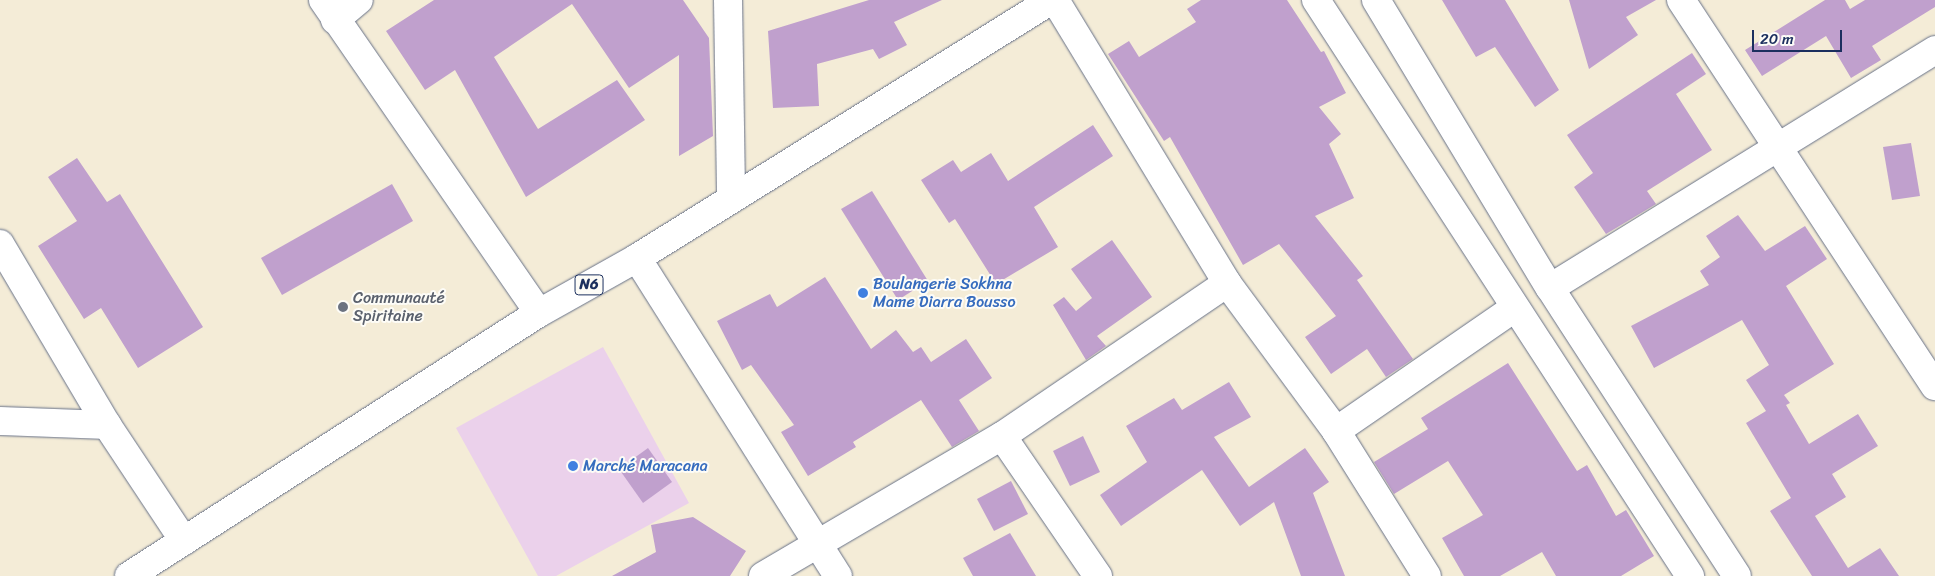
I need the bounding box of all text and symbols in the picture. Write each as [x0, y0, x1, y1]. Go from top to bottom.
scale bar [1755, 20, 1845, 52]
text: 20 m [1760, 26, 1794, 52]
road number: N6 [574, 272, 604, 298]
place label: Boulangerie Sokhna Mame Diarra Bousso [873, 274, 1016, 312]
marker: Boulangerie Sokhna Mame Diarra Bousso [857, 287, 869, 299]
place label: Communauté Spiritaine [353, 288, 445, 326]
marker: Communauté Spiritaine [337, 301, 349, 313]
place label: Marché Maracana [583, 456, 708, 476]
marker: Marché Maracana [567, 460, 579, 472]

